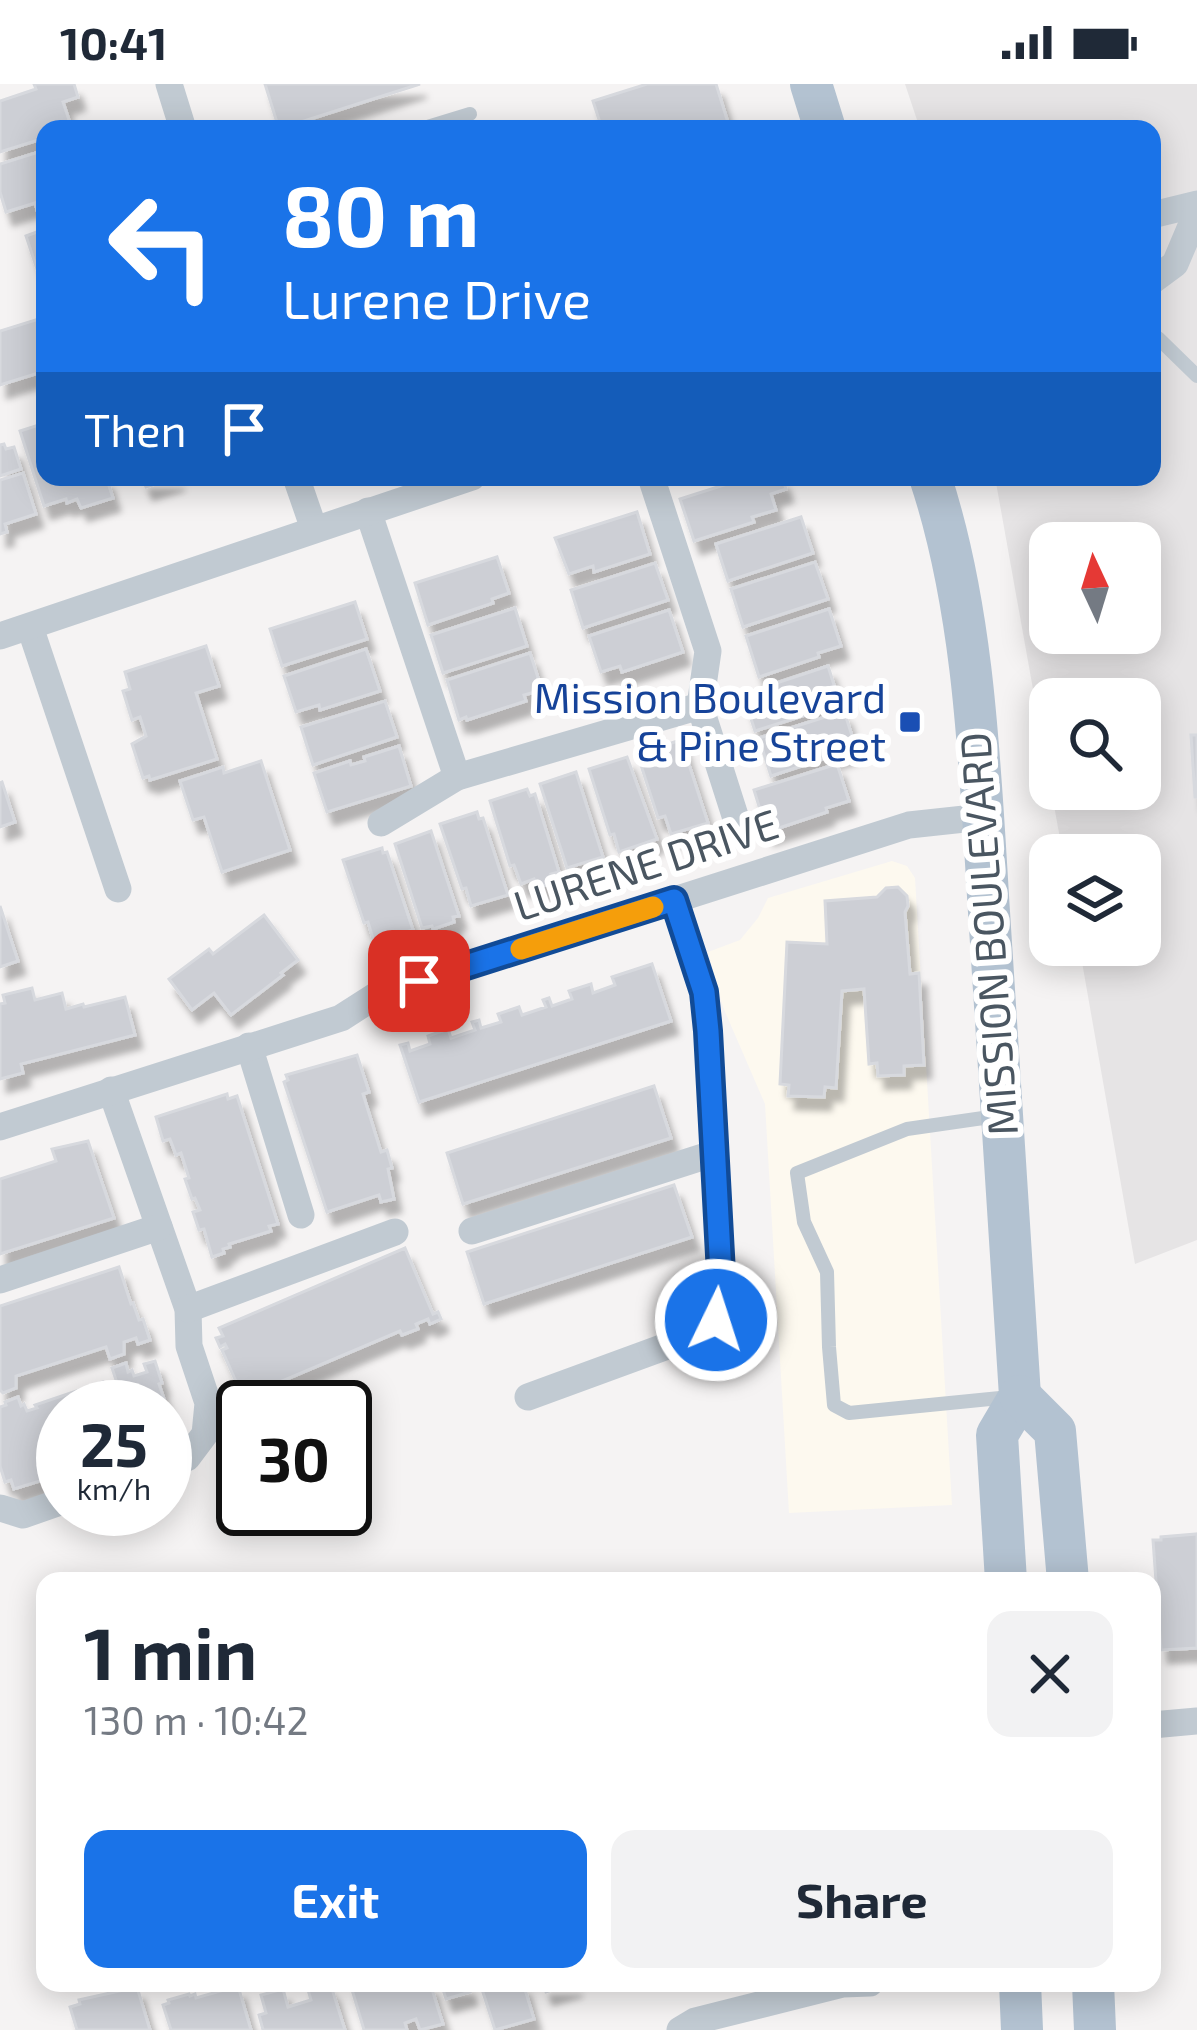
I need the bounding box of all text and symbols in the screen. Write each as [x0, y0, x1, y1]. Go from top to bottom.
text: 10:41 [60, 15, 168, 69]
text: 80 m [282, 163, 479, 264]
icon: left [84, 168, 240, 324]
text: Lurene Drive [282, 265, 591, 330]
icon: arrive [211, 396, 277, 462]
text: Then [84, 402, 187, 456]
north arrow [1029, 522, 1161, 654]
map controls [1029, 522, 1161, 966]
place label: Mission Boulevard & Pine Street [534, 671, 886, 769]
button: search [1029, 678, 1161, 810]
marker: Mission Boulevard & Pine Street [897, 709, 923, 735]
street label: MISSION BOULEVARD [948, 731, 1026, 1138]
street label: LURENE DRIVE [507, 797, 784, 929]
button: layers [1029, 834, 1161, 966]
pin [368, 930, 470, 1032]
icon: arrive [386, 948, 452, 1014]
position arrow [653, 1257, 779, 1383]
speed limit sign: 30 [216, 1380, 372, 1536]
text: 25 [80, 1407, 148, 1479]
text: km/h [77, 1470, 151, 1506]
text: 1 min [84, 1608, 257, 1694]
button: close [987, 1611, 1113, 1737]
text: 130 m · 10:42 [84, 1696, 308, 1743]
button: Exit [84, 1830, 587, 1968]
button: Share [611, 1830, 1113, 1968]

